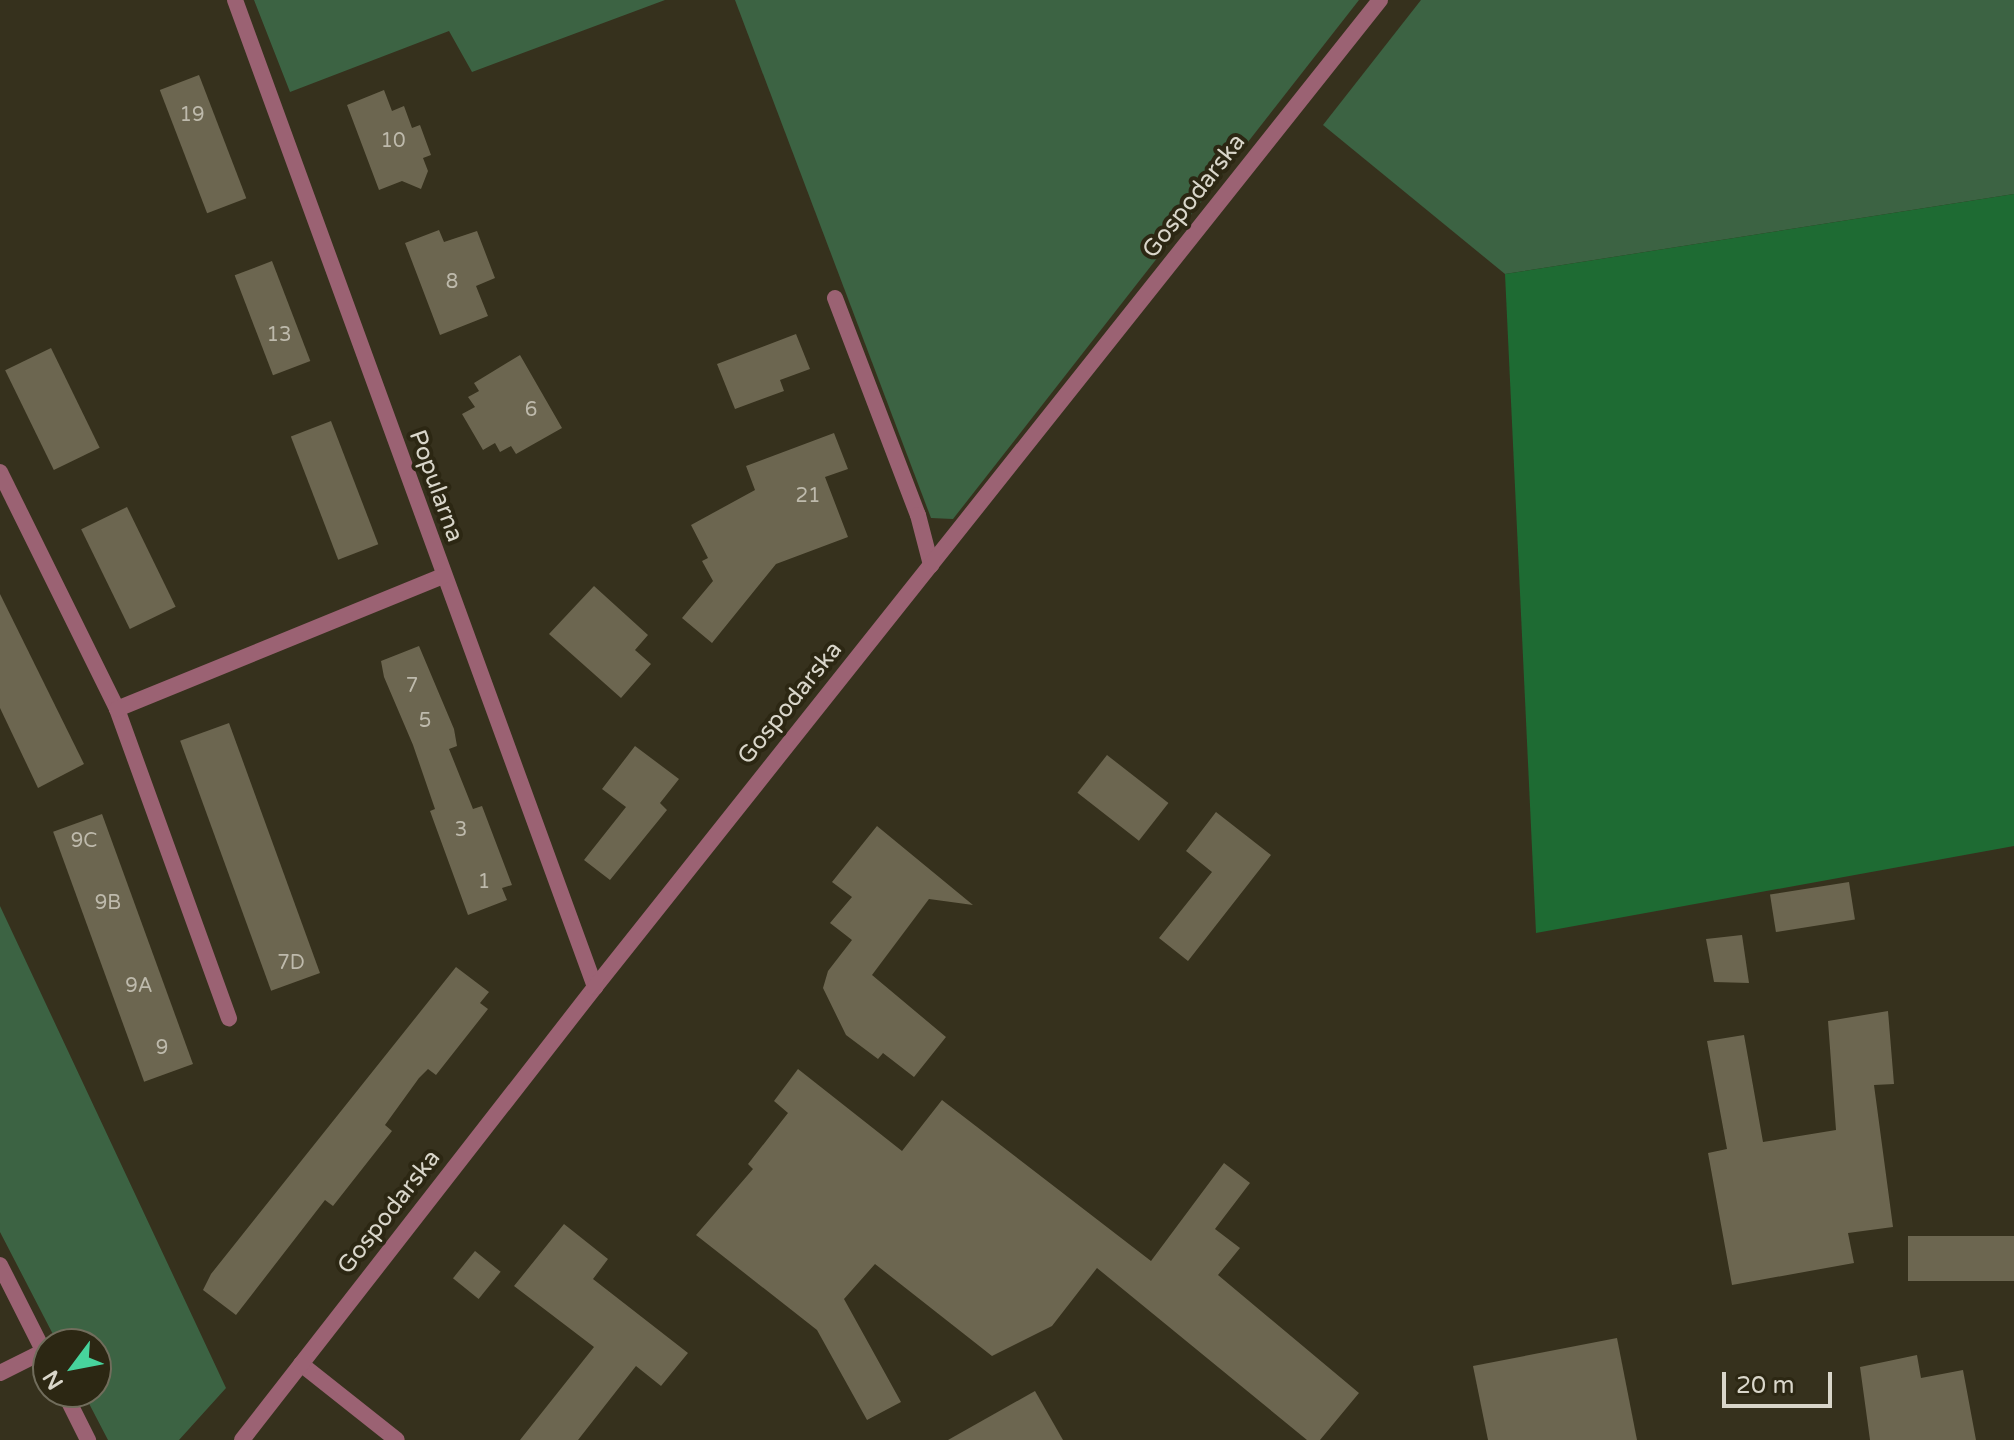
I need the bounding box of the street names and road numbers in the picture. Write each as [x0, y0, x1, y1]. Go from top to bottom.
street label: Gospodarska [1137, 128, 1251, 264]
street label: Popularna [402, 426, 470, 546]
street label: Gospodarska [732, 636, 848, 770]
street label: Gospodarska [332, 1144, 446, 1280]

